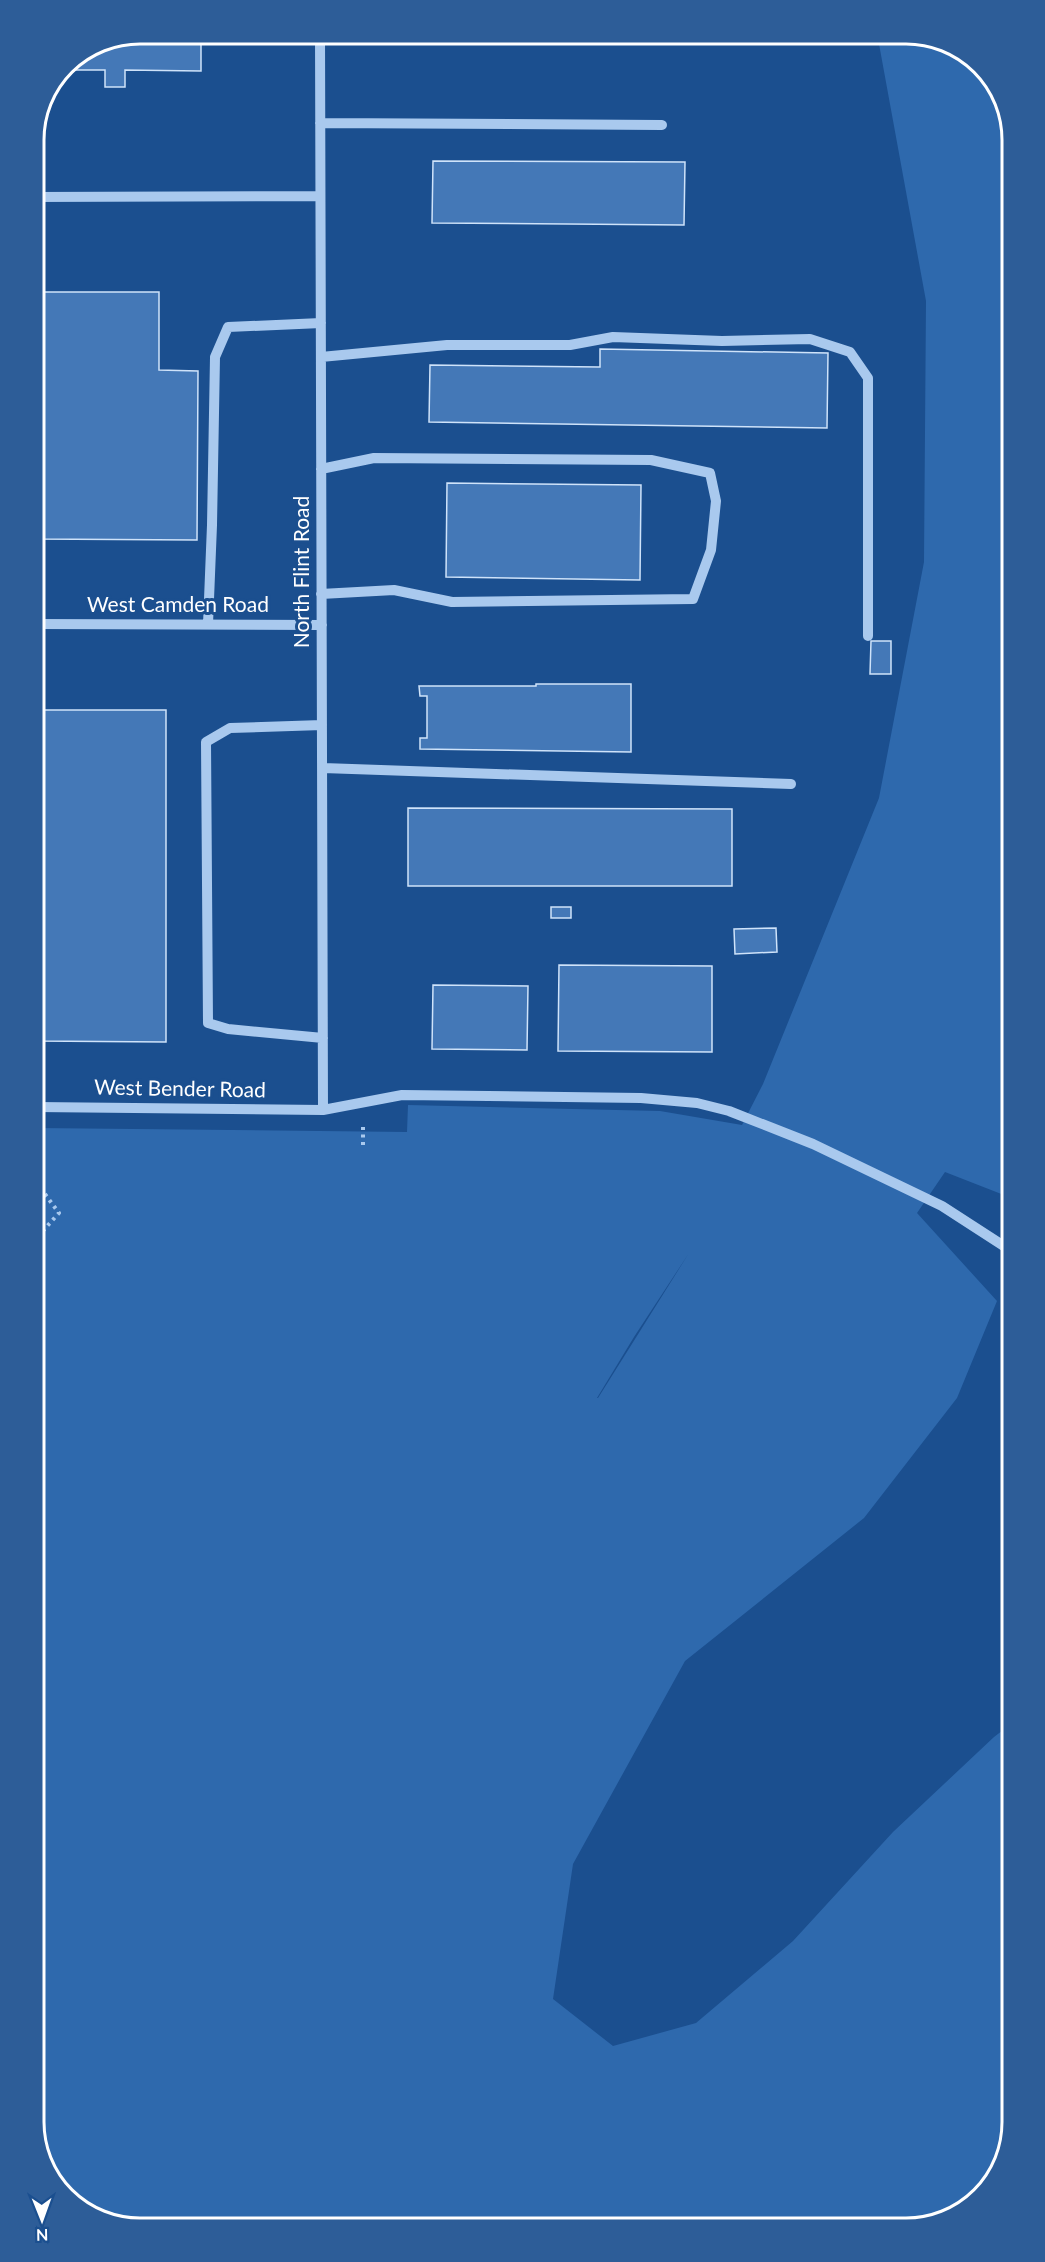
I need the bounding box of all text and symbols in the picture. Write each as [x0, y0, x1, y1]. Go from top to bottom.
street label: North Flint Road [288, 496, 313, 648]
street label: West Camden Road [87, 591, 269, 616]
street label: West Bender Road [94, 1074, 266, 1101]
north arrow [12, 2190, 72, 2250]
text: N [36, 2226, 49, 2245]

